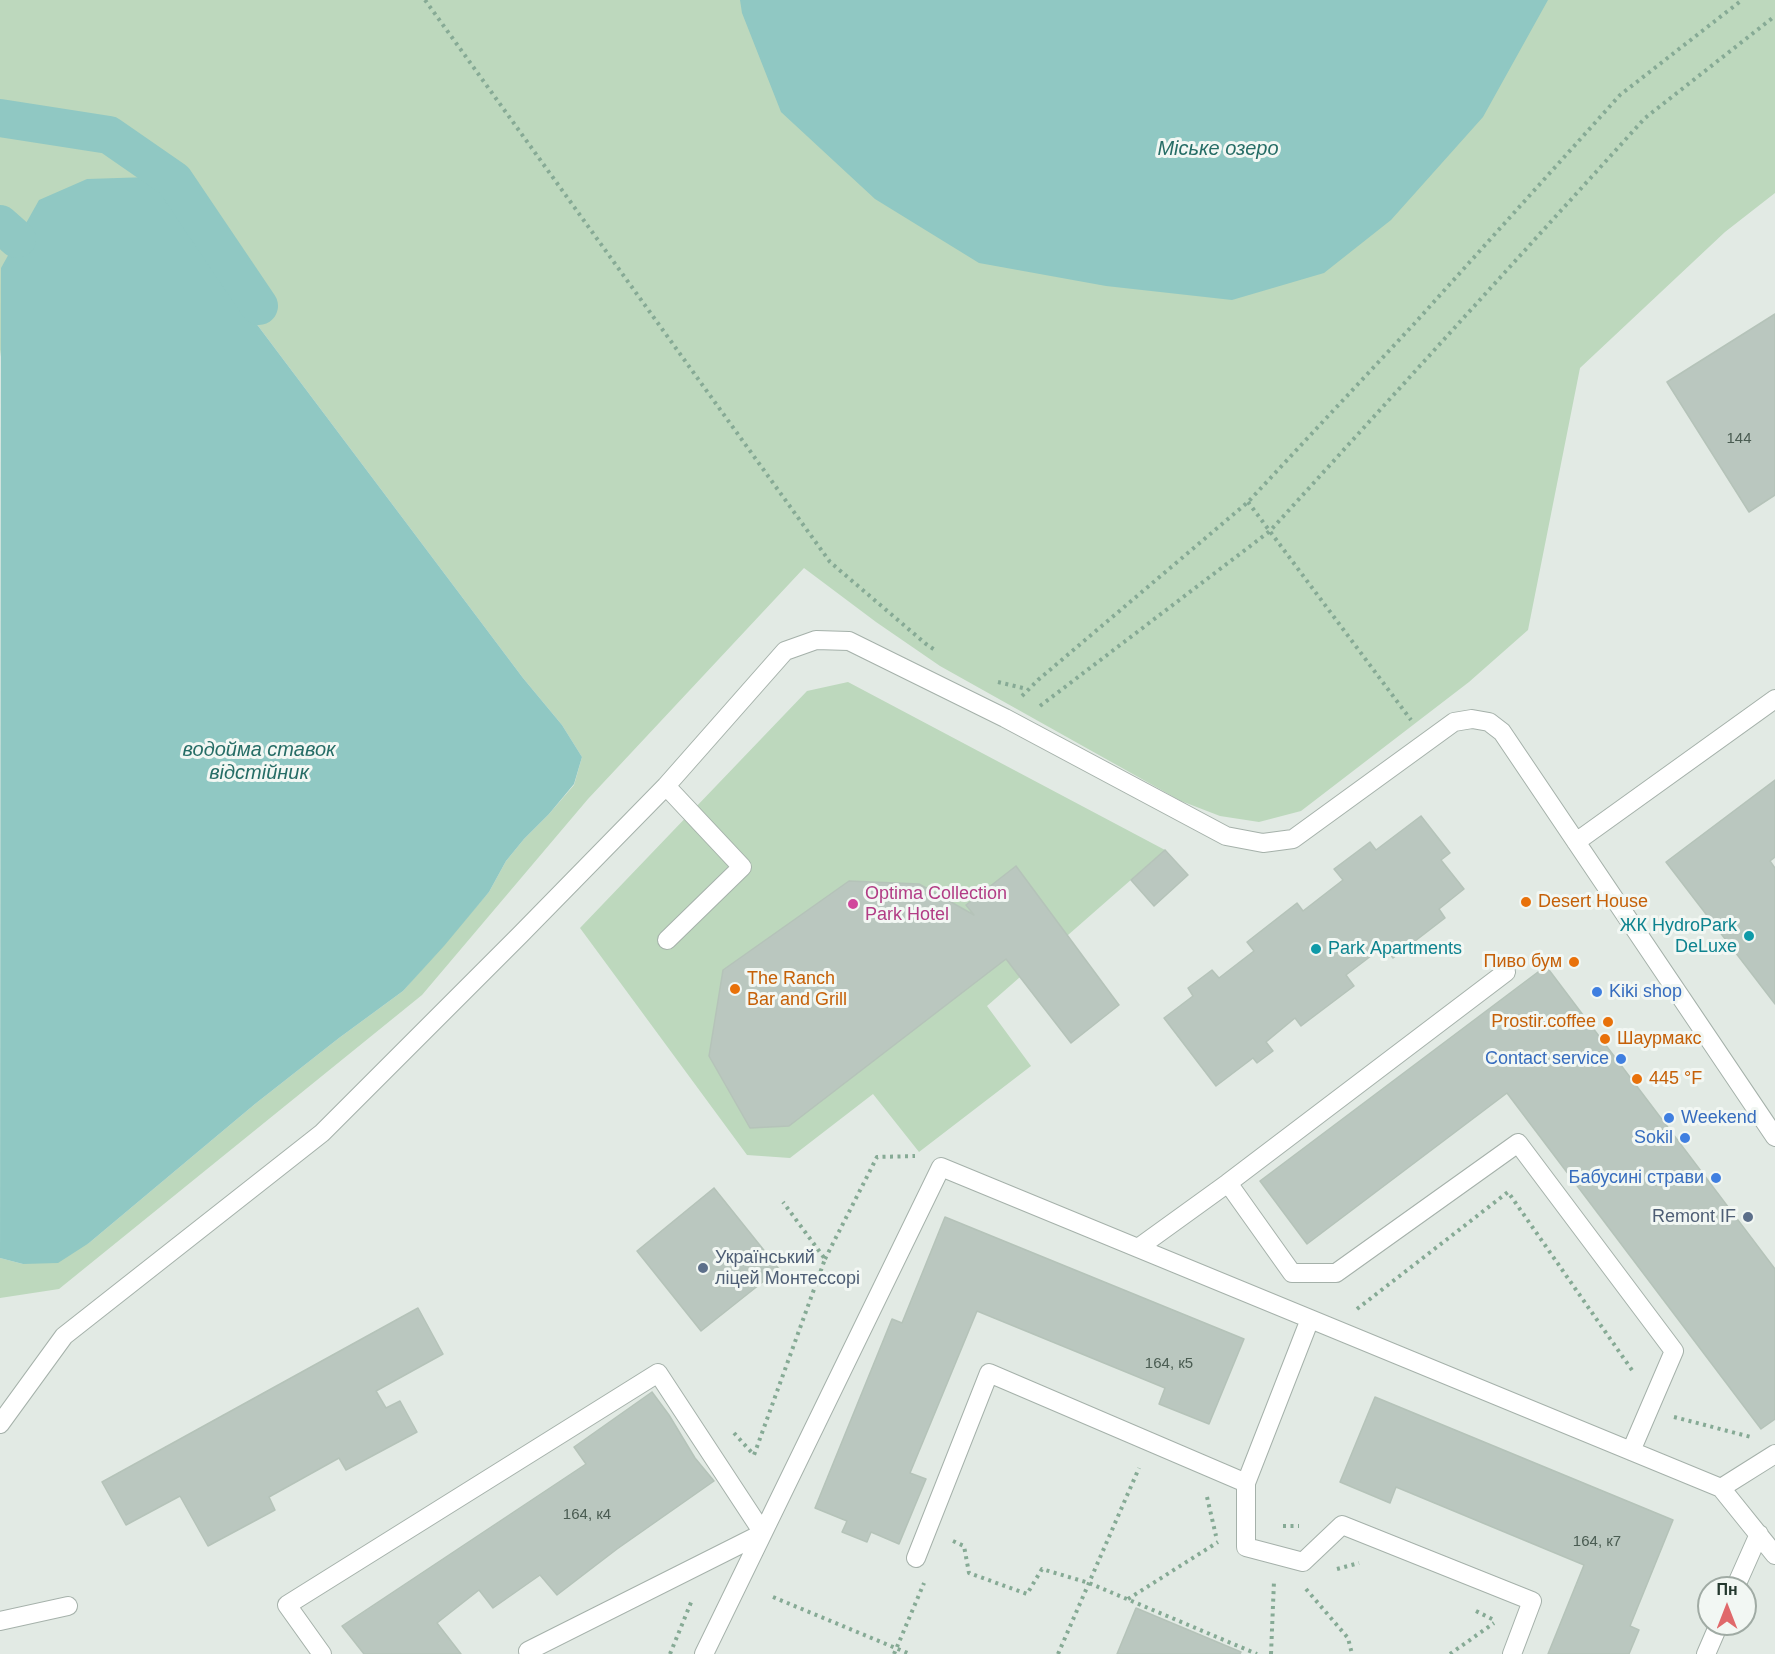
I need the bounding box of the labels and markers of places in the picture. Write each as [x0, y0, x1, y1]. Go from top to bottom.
place label: Optima Collection Park Hotel [865, 883, 1007, 926]
place label: Desert House [1538, 891, 1648, 913]
marker: Desert House [1519, 895, 1533, 909]
marker: Optima Collection Park Hotel [846, 897, 860, 911]
place label: ЖК HydroPark DeLuxe [1620, 915, 1737, 958]
marker: ЖК HydroPark DeLuxe [1742, 929, 1756, 943]
place label: Park Apartments [1328, 938, 1462, 960]
marker: Park Apartments [1309, 942, 1323, 956]
place label: Пиво бум [1484, 951, 1562, 973]
marker: Пиво бум [1567, 955, 1581, 969]
place label: The Ranch Bar and Grill [747, 968, 847, 1010]
place label: Kiki shop [1609, 981, 1682, 1003]
marker: The Ranch Bar and Grill [728, 982, 742, 996]
marker: Kiki shop [1590, 985, 1604, 999]
place label: Prostir.coffee [1491, 1011, 1596, 1033]
marker: Prostir.coffee [1601, 1015, 1615, 1029]
place label: Шаурмакс [1617, 1028, 1702, 1050]
marker: Шаурмакс [1598, 1032, 1612, 1046]
place label: Contact service [1485, 1048, 1609, 1070]
marker: Contact service [1614, 1052, 1628, 1066]
place label: 445 °F [1649, 1068, 1702, 1090]
marker: 445 °F [1630, 1072, 1644, 1086]
place label: Weekend [1681, 1107, 1757, 1129]
marker: Weekend [1662, 1111, 1676, 1125]
place label: Sokil [1634, 1127, 1673, 1149]
marker: Sokil [1678, 1131, 1692, 1145]
place label: Бабусині страви [1569, 1167, 1704, 1189]
marker: Бабусині страви [1709, 1171, 1723, 1185]
place label: Remont IF [1652, 1206, 1736, 1228]
marker: Remont IF [1741, 1210, 1755, 1224]
place label: Український ліцей Монтессорі [715, 1247, 860, 1290]
marker: Український ліцей Монтессорі [696, 1261, 710, 1275]

